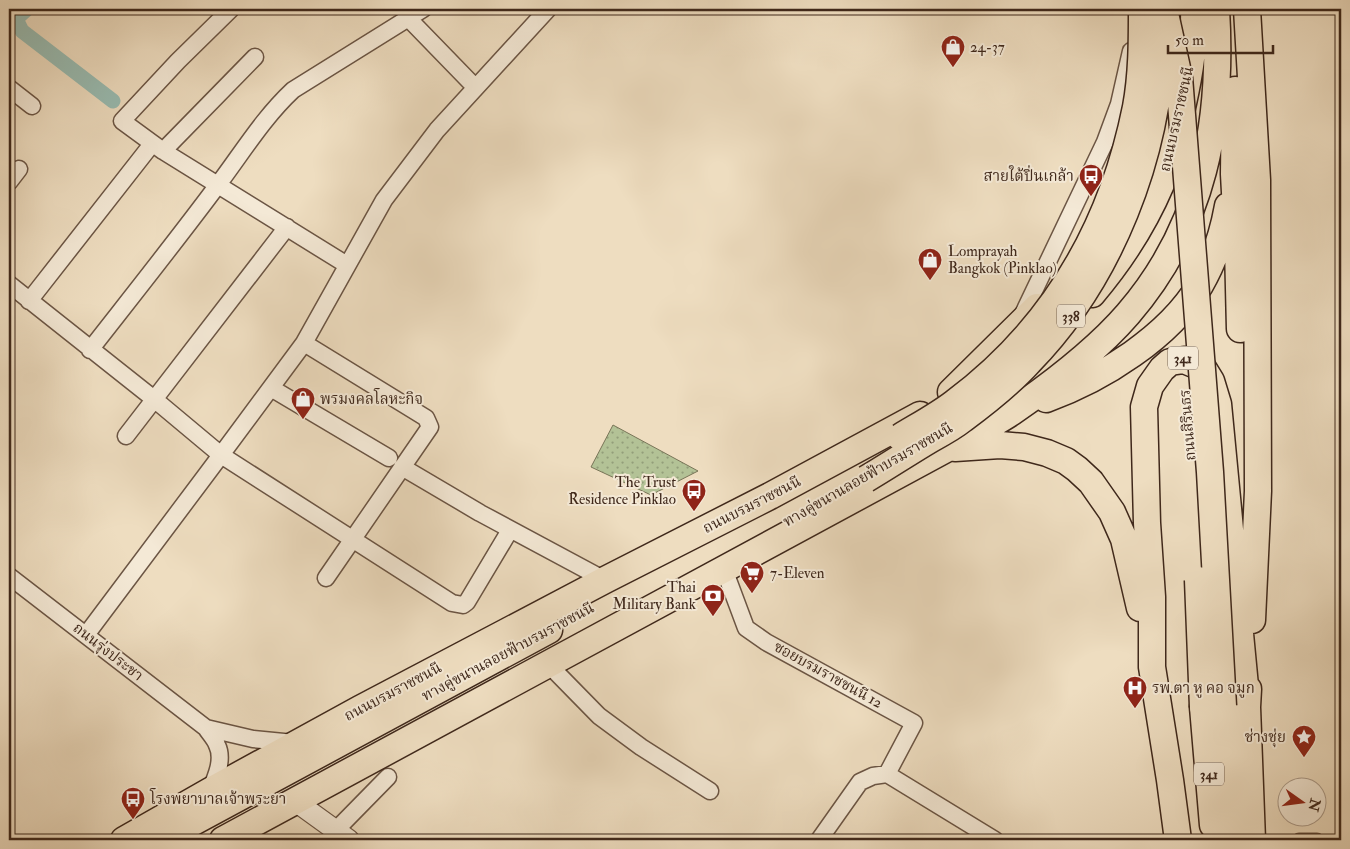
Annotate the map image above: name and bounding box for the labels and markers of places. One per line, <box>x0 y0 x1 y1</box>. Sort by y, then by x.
shop icon: 24-37 <box>940 34 966 68</box>
place label: 24-37 <box>970 38 1005 57</box>
bus stop icon: สายใต้ปิ่นเกล้า <box>1078 163 1104 197</box>
place label: สายใต้ปิ่นเกล้า <box>983 165 1074 186</box>
place label: Lomprayah Bangkok (Pinklao) <box>948 242 1057 278</box>
shop icon: Lomprayah Bangkok (Pinklao) <box>917 247 943 281</box>
shop icon: พรมงคลโลหะกิจ <box>290 386 316 420</box>
place label: พรมงคลโลหะกิจ <box>320 388 423 409</box>
place label: The Trust Residence Pinklao <box>568 473 676 509</box>
bus stop icon: The Trust Residence Pinklao <box>681 478 707 512</box>
supermarket icon: 7-Eleven <box>739 560 765 594</box>
place label: 7-Eleven <box>770 564 825 583</box>
place label: Thai Military Bank <box>612 578 696 614</box>
bank icon: Thai Military Bank <box>700 583 726 617</box>
hospital icon: รพ.ตา หู คอ จมูก <box>1122 675 1148 709</box>
place label: รพ.ตา หู คอ จมูก <box>1152 679 1255 698</box>
place icon: ช่างชุ่ย <box>1291 724 1317 758</box>
place label: ช่างชุ่ย <box>1245 728 1286 748</box>
bus stop icon: โรงพยาบาลเจ้าพระยา <box>120 786 146 820</box>
place label: โรงพยาบาลเจ้าพระยา <box>149 788 286 809</box>

